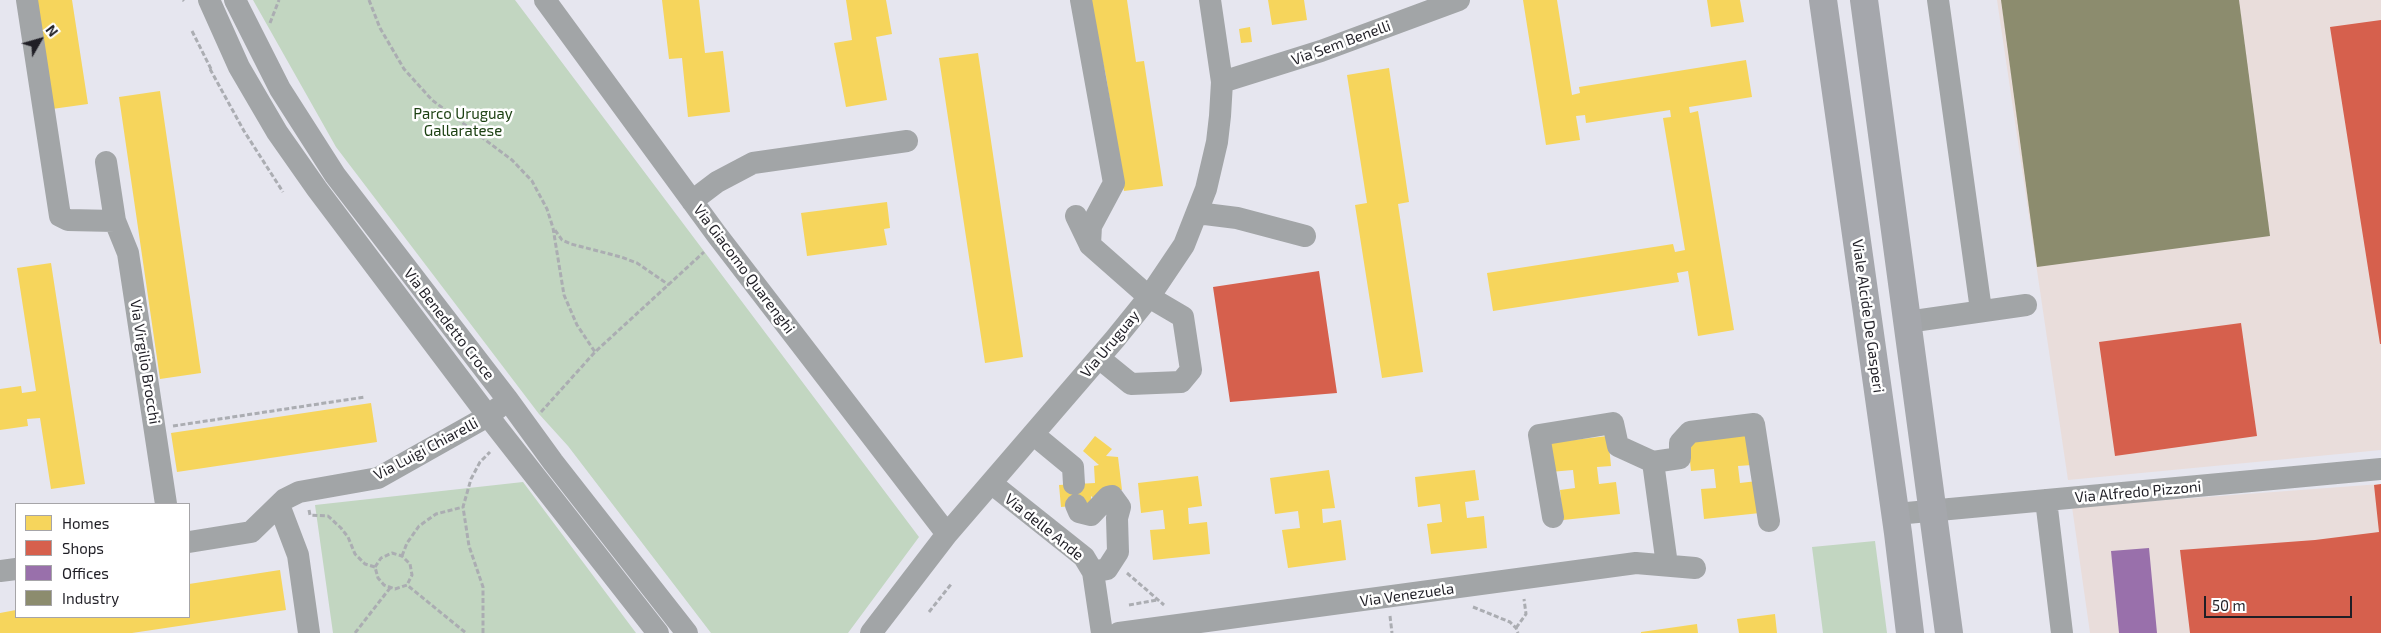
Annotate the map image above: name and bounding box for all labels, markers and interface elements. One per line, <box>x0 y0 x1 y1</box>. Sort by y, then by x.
north arrow <box>15 15 65 65</box>
street label: Via Sem Benelli <box>1289 17 1393 69</box>
text: N <box>42 21 62 40</box>
park label: Parco Uruguay Gallaratese <box>413 105 513 140</box>
street label: Via Giacomo Quarenghi <box>690 201 798 337</box>
street label: Viale Alcide De Gasperi <box>1848 238 1888 394</box>
street label: Via Benedetto Croce <box>400 265 498 383</box>
street label: Via Virgilio Brocchi <box>126 298 164 426</box>
street label: Via Uruguay <box>1077 307 1143 381</box>
street label: Via Luigi Chiarelli <box>371 414 481 484</box>
street label: Via Alfredo Pizzoni <box>2074 477 2202 507</box>
street label: Via delle Ande <box>1001 490 1087 564</box>
legend <box>15 503 190 618</box>
text: Homes <box>62 514 109 532</box>
text: Shops <box>62 539 104 557</box>
text: Offices <box>62 564 109 582</box>
street label: Via Venezuela <box>1359 579 1455 611</box>
scale bar <box>2206 586 2354 618</box>
text: Industry <box>62 589 119 607</box>
text: 50 m <box>2212 596 2246 614</box>

